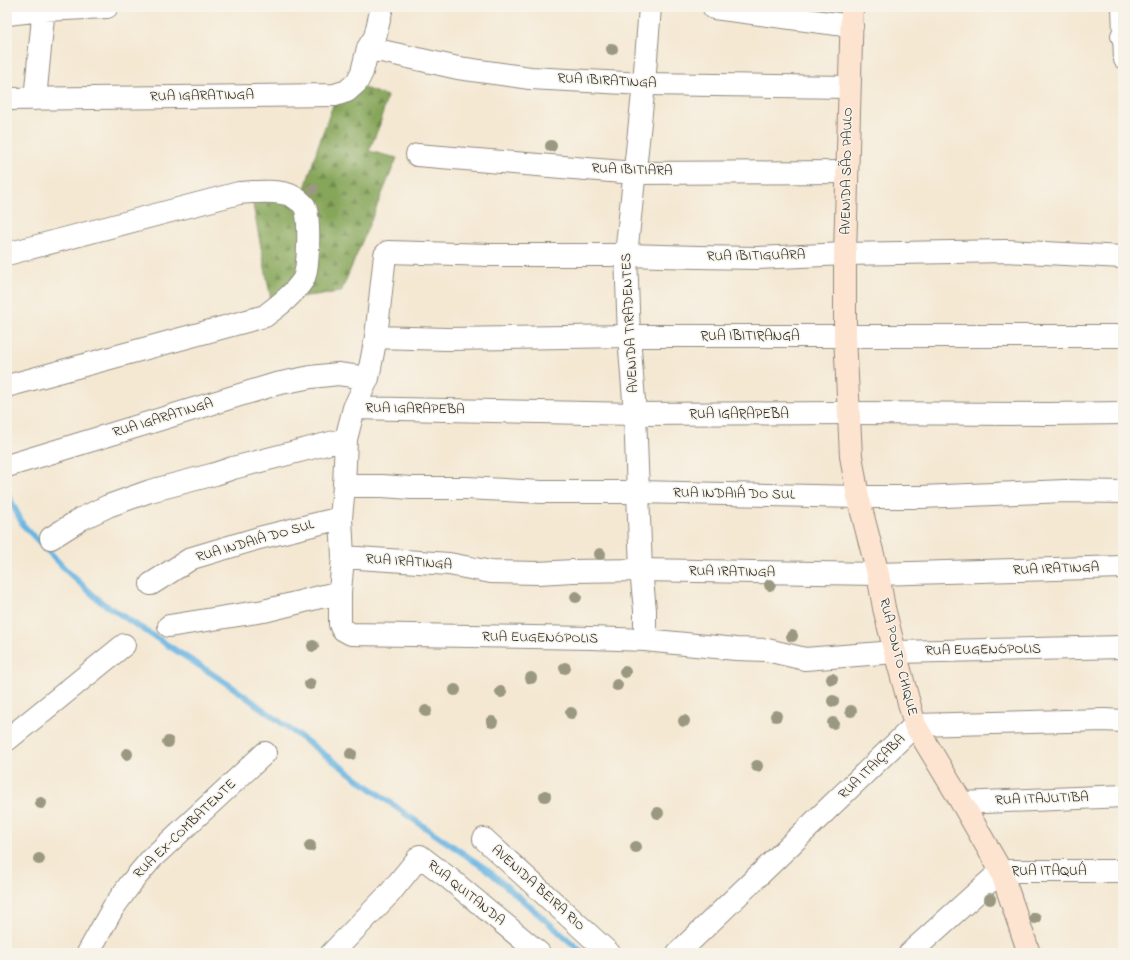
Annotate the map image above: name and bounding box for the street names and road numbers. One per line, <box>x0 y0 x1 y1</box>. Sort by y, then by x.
street label: RUA IBIRATINGA <box>557 68 657 94</box>
street label: RUA IGARATINGA <box>150 85 254 107</box>
street label: AVENIDA SÃO PAULO <box>835 107 859 235</box>
street label: RUA IBITIARA <box>591 158 673 182</box>
street label: RUA IBITIGUARA <box>706 245 806 267</box>
street label: AVENIDA TIRADENTES <box>616 252 644 394</box>
street label: RUA IBITIRANGA <box>700 326 800 347</box>
street label: RUA IGARATINGA <box>110 393 216 443</box>
street label: RUA IGARAPEBA <box>365 398 465 420</box>
street label: RUA IGARAPEBA <box>689 404 789 425</box>
street label: RUA INDAIÁ DO SUL <box>673 481 796 506</box>
street label: RUA INDAIÁ DO SUL <box>193 513 317 568</box>
street label: RUA IRATINGA <box>365 549 453 575</box>
street label: RUA IRATINGA <box>1012 557 1100 581</box>
street label: RUA IRATINGA <box>689 561 775 583</box>
street label: RUA PONTO CHIQUE <box>873 596 923 718</box>
street label: RUA EUGENÓPOLIS <box>482 626 598 650</box>
street label: RUA EUGENÓPOLIS <box>925 638 1041 662</box>
street label: RUA ITAIÇABA <box>834 729 910 805</box>
street label: RUA EX-COMBATENTE <box>129 774 241 884</box>
street label: RUA ITAJUTIBA <box>995 787 1089 811</box>
street label: AVENIDA BEIRA RIO <box>486 840 590 936</box>
street label: RUA QUITANDA <box>423 855 509 931</box>
street label: RUA ITAQUÁ <box>1011 860 1087 882</box>

